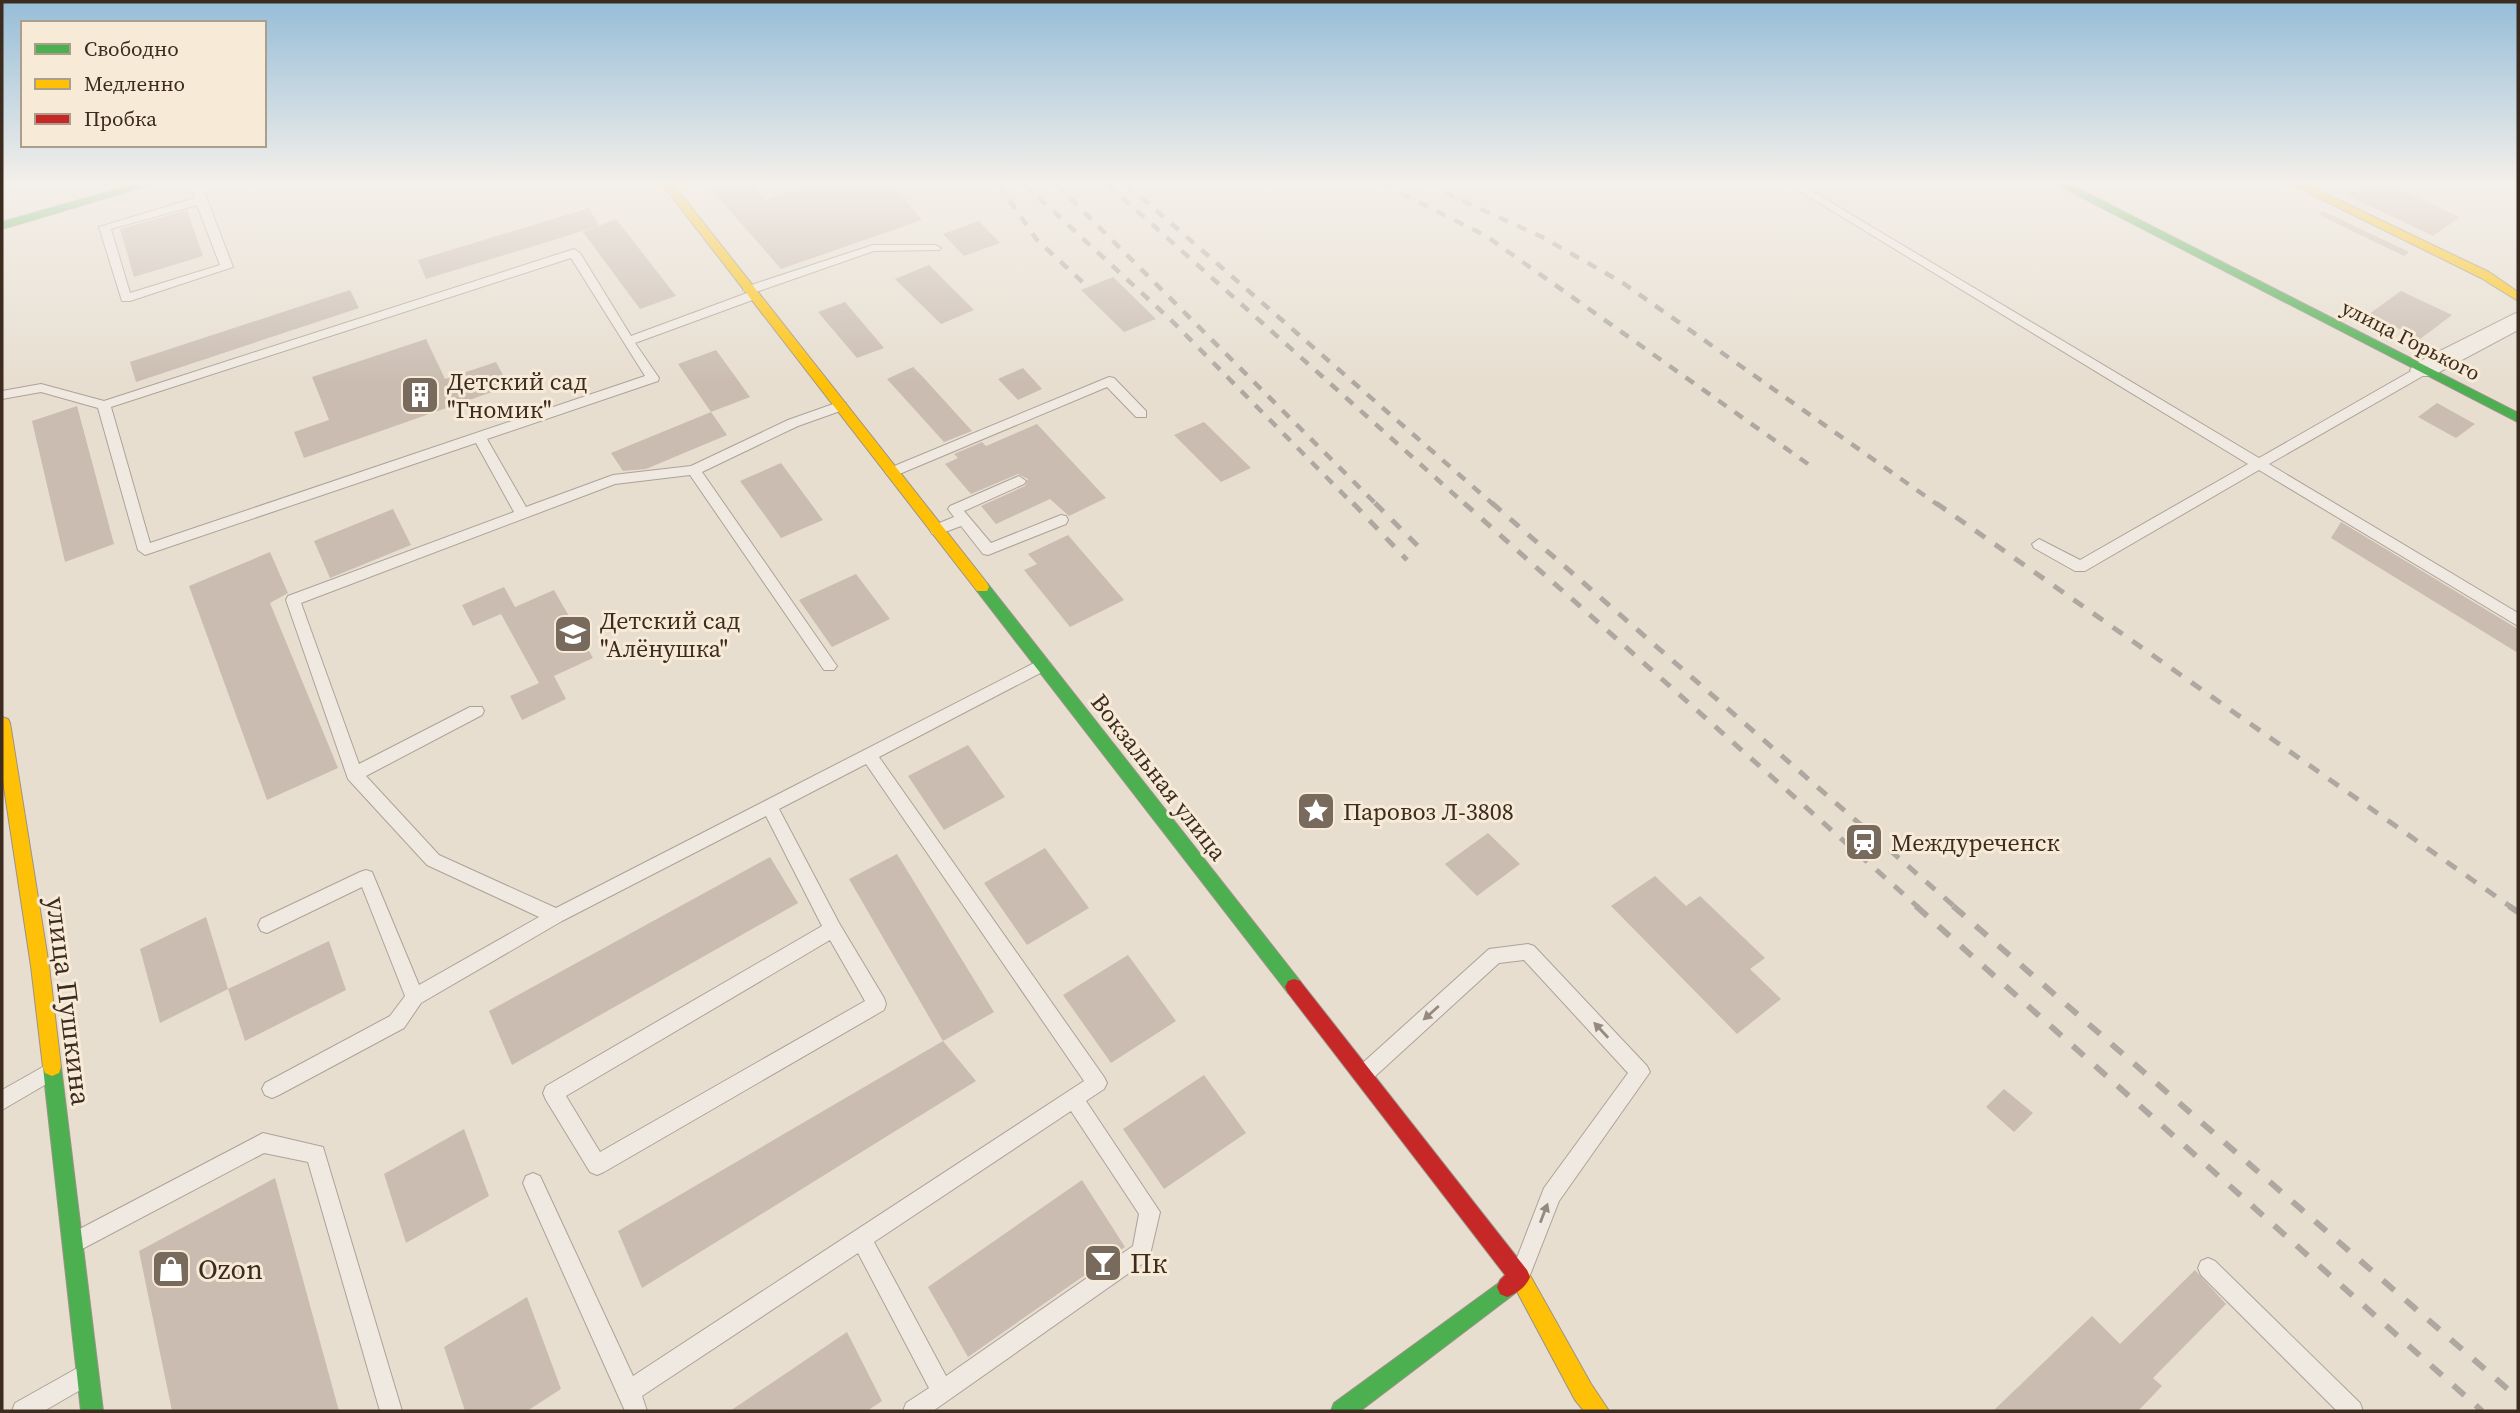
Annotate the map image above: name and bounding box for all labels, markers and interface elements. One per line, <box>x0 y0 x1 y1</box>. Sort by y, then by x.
legend <box>21 21 266 147</box>
text: Свободно <box>84 34 179 63</box>
text: Медленно <box>84 69 185 98</box>
text: Пробка <box>84 104 157 133</box>
street label: улица Горького <box>2337 293 2485 387</box>
place label: Детский сад "Гномик" <box>447 365 587 426</box>
building icon: Детский сад "Гномик" <box>399 374 441 416</box>
place label: Детский сад "Алёнушка" <box>600 604 740 665</box>
school or university icon: Детский сад "Алёнушка" <box>552 613 594 655</box>
street label: Вокзальная улица <box>1083 687 1235 868</box>
place icon: Паровоз Л-3808 <box>1295 790 1337 832</box>
place label: Паровоз Л-3808 <box>1343 795 1514 828</box>
station icon: Междуреченск <box>1843 821 1885 863</box>
place label: Междуреченск <box>1891 826 2060 859</box>
street label: улица Пушкина <box>37 894 101 1108</box>
one-way arrow <box>1422 1005 1439 1020</box>
one-way arrow <box>1593 1022 1609 1039</box>
one-way arrow <box>1539 1202 1550 1223</box>
bar icon: Пк <box>1082 1242 1124 1284</box>
place label: Пк <box>1130 1244 1168 1282</box>
shop icon: Ozon <box>150 1248 192 1290</box>
place label: Ozon <box>198 1250 263 1288</box>

